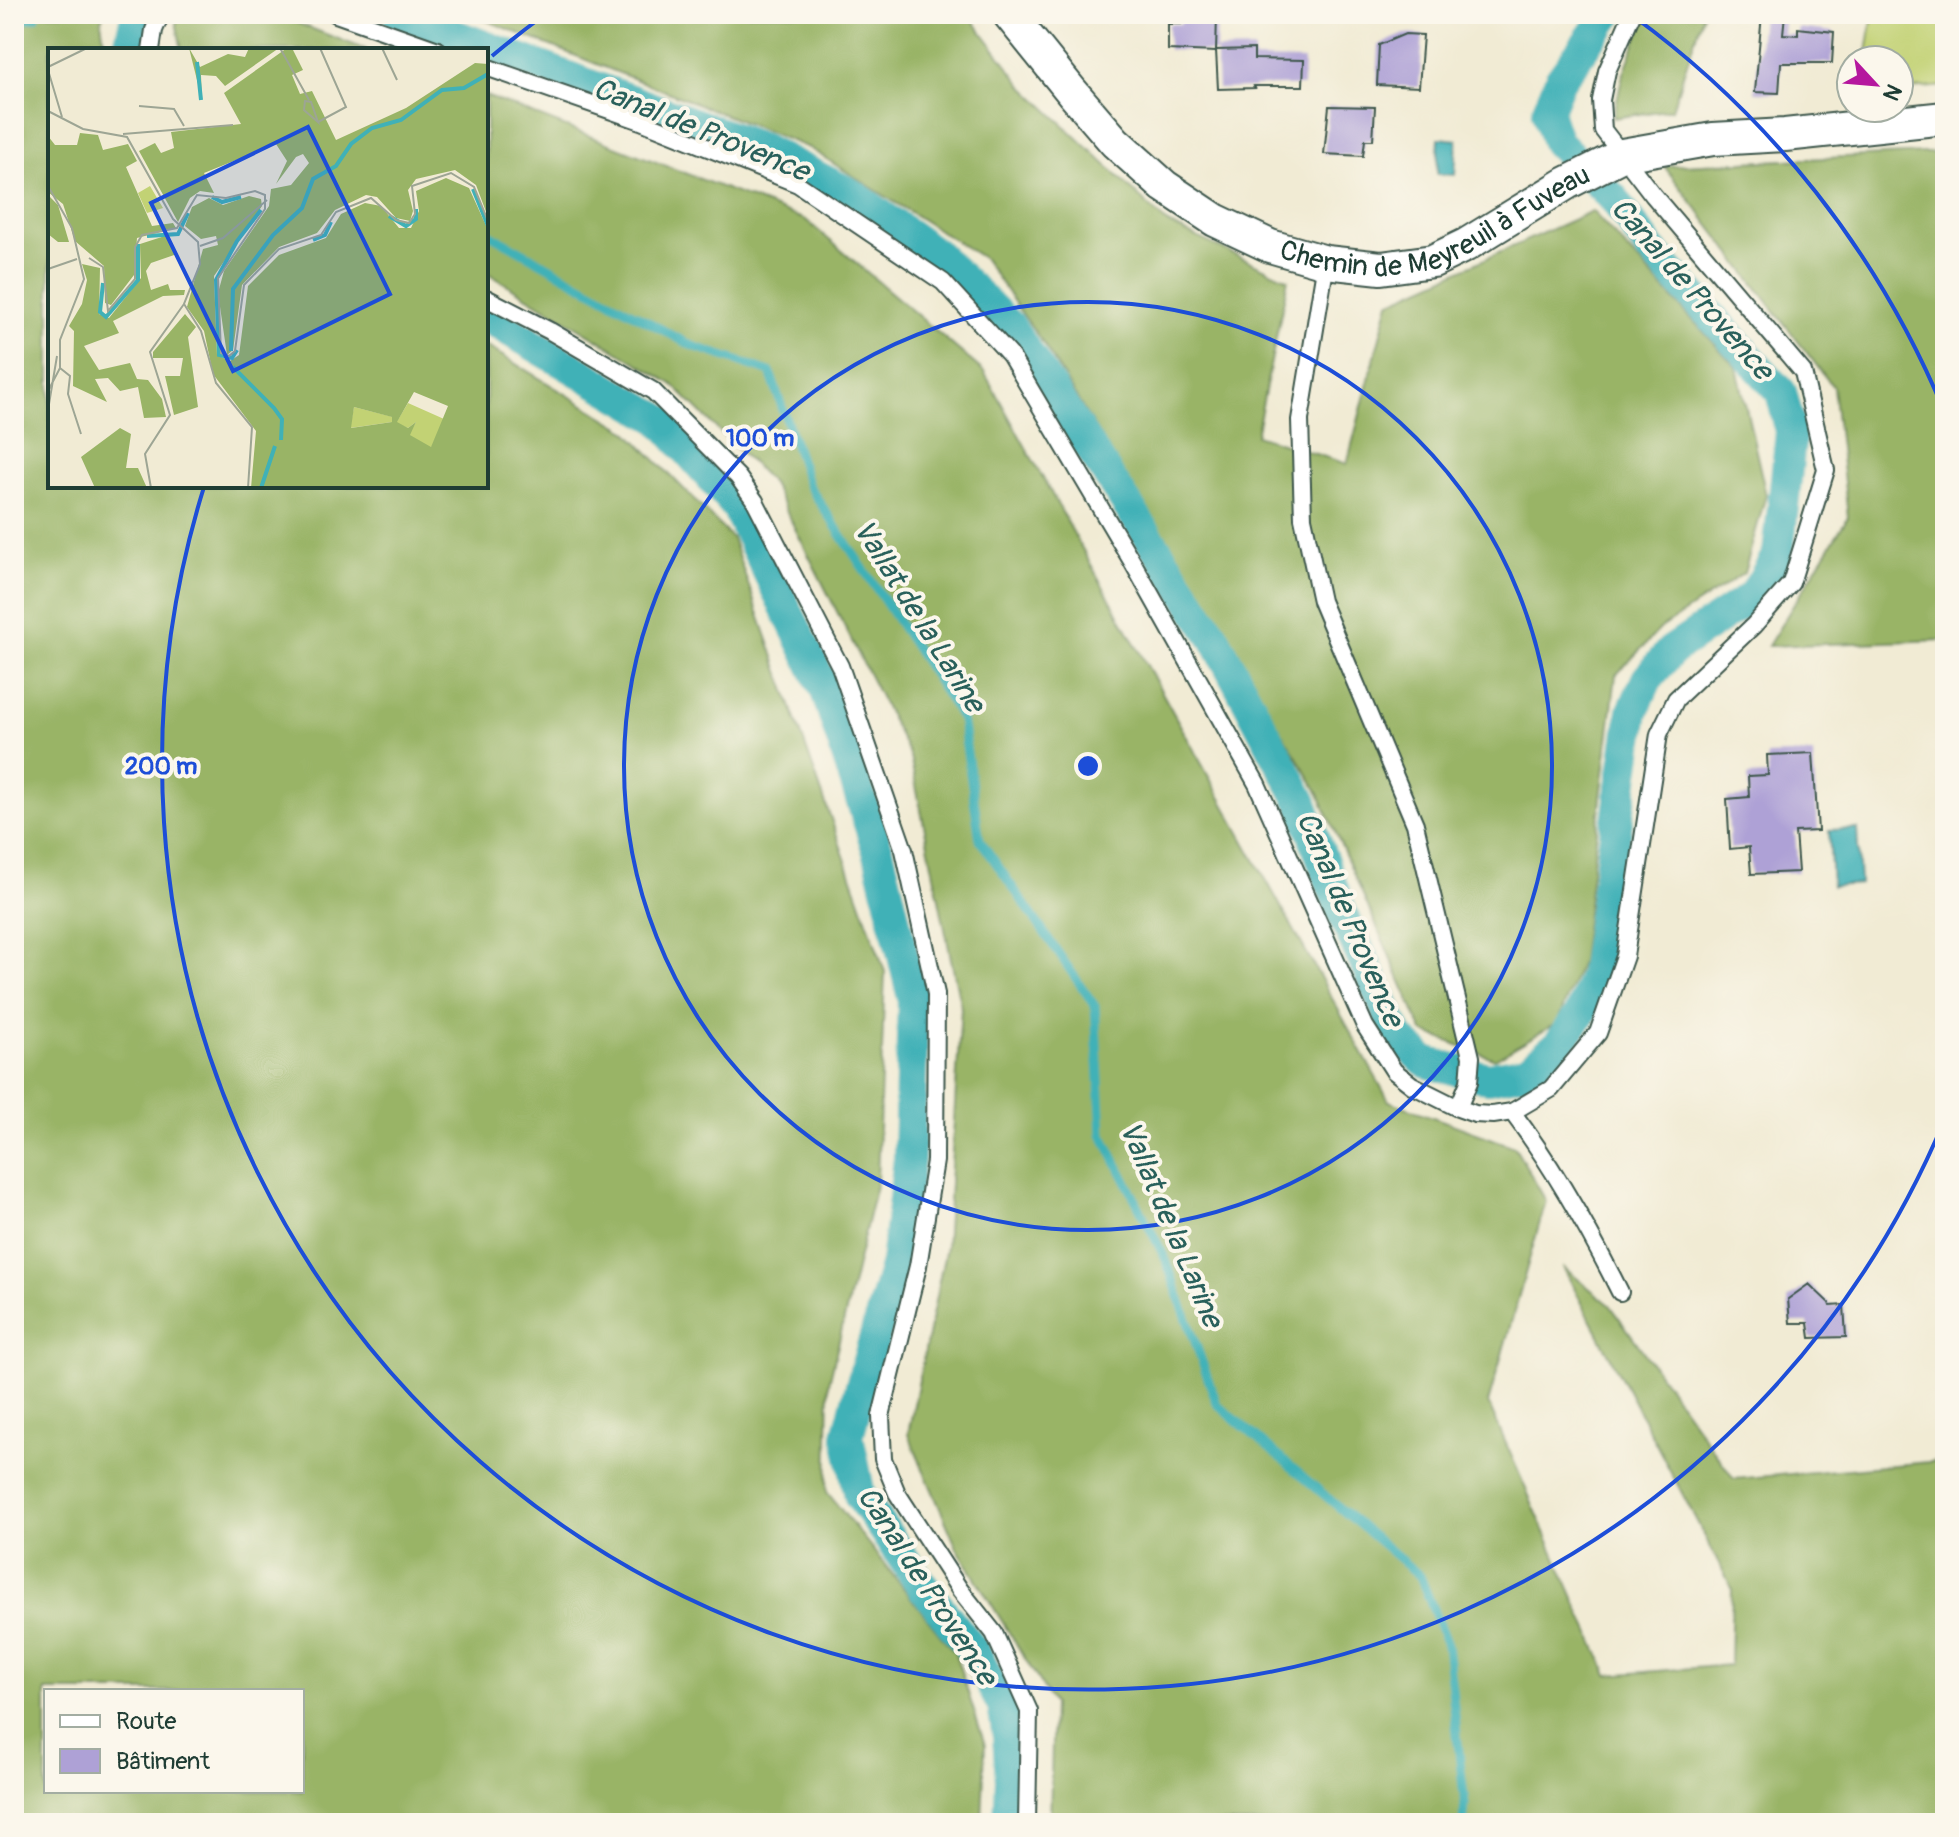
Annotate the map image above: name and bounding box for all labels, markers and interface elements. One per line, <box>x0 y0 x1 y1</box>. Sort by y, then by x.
north arrow <box>1835 44 1915 124</box>
inset map <box>48 48 488 488</box>
water label: Canal de Provence <box>588 70 817 191</box>
text: N <box>1876 80 1908 105</box>
street label: Chemin de Meyreuil à Fuveau <box>1276 157 1596 286</box>
water label: Canal de Provence <box>1603 190 1783 390</box>
text: 100 m <box>726 424 794 453</box>
water label: Vallat de la Larine <box>845 513 995 722</box>
text: 200 m <box>125 752 197 781</box>
centre of rings <box>1074 752 1102 780</box>
water label: Canal de Provence <box>1288 806 1413 1035</box>
water label: Vallat de la Larine <box>1111 1115 1232 1336</box>
water label: Canal de Provence <box>849 1480 1007 1695</box>
legend <box>44 1689 304 1793</box>
text: Route <box>116 1707 177 1736</box>
text: Bâtiment <box>116 1747 210 1776</box>

